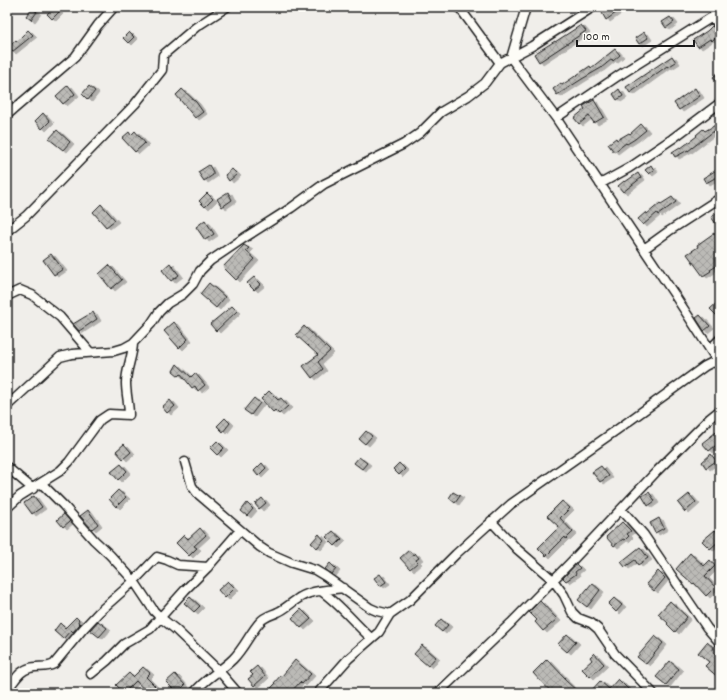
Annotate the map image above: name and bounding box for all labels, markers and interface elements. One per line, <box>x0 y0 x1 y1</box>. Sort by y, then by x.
scale bar <box>577 22 694 48</box>
text: 100 m <box>583 29 610 46</box>

